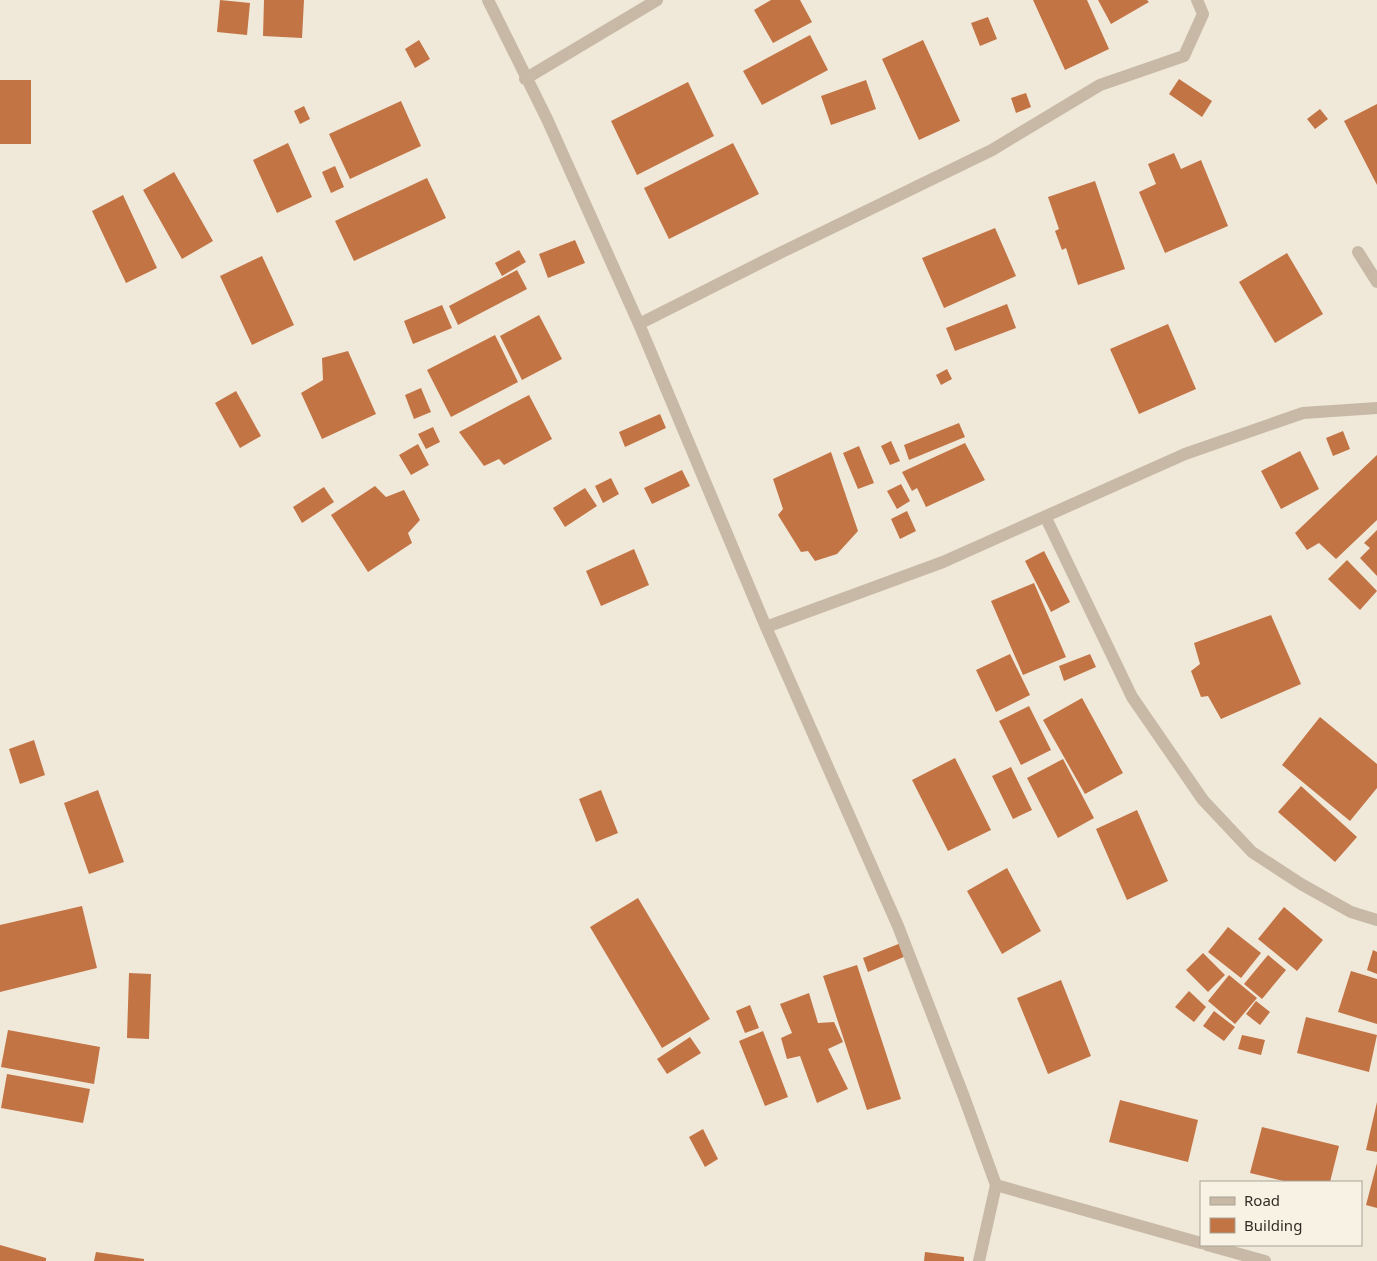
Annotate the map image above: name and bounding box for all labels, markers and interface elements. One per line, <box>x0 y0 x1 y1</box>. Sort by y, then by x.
legend <box>1200 1181 1362 1246</box>
text: Road <box>1244 1190 1280 1210</box>
text: Building <box>1244 1215 1302 1235</box>

